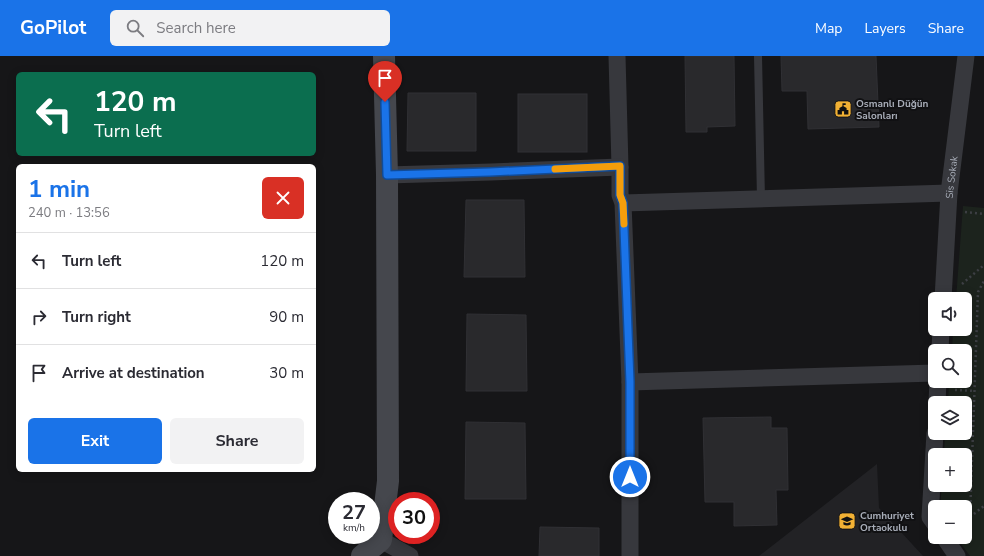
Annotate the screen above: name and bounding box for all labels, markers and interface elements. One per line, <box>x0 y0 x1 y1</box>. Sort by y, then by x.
search box <box>110 10 390 46</box>
text: GoPilot <box>20 15 86 41</box>
icon: search <box>124 17 146 39</box>
text: Search here <box>156 18 236 38</box>
text: Map <box>815 19 842 38</box>
text: Layers <box>864 19 906 38</box>
text: Share <box>928 19 964 38</box>
pin <box>368 61 402 102</box>
icon: arrive <box>374 67 396 89</box>
text: 120 m <box>94 83 177 121</box>
icon: left <box>28 88 80 140</box>
place label: Osmanlı Düğün Salonları <box>856 97 928 123</box>
public building icon: Osmanlı Düğün Salonları <box>833 99 853 119</box>
text: Turn left <box>94 119 162 143</box>
street label: Sis Sokak <box>943 154 962 199</box>
text: 1 min <box>28 173 90 205</box>
button: close <box>262 177 304 219</box>
text: 240 m · 13:56 <box>28 204 110 222</box>
icon: left <box>28 250 50 272</box>
text: Turn left <box>62 251 121 271</box>
text: 120 m <box>260 251 304 271</box>
map controls <box>928 292 972 544</box>
button: sound <box>928 292 972 336</box>
icon: right <box>28 306 50 328</box>
text: Turn right <box>62 307 131 327</box>
text: 90 m <box>269 307 304 327</box>
button: search <box>928 344 972 388</box>
icon: arrive <box>28 362 50 384</box>
text: Arrive at destination <box>62 363 205 383</box>
text: 30 m <box>269 363 304 383</box>
button: layers <box>928 396 972 440</box>
button: Exit <box>28 418 162 464</box>
button: Share <box>170 418 304 464</box>
button: + <box>928 448 972 492</box>
position arrow <box>609 456 651 498</box>
speed limit sign: 30 <box>388 492 440 544</box>
text: 27 <box>342 499 366 526</box>
button: − <box>928 500 972 544</box>
place label: Cumhuriyet Ortaokulu <box>860 509 914 535</box>
school or university icon: Cumhuriyet Ortaokulu <box>837 511 857 531</box>
text: km/h <box>343 521 365 535</box>

